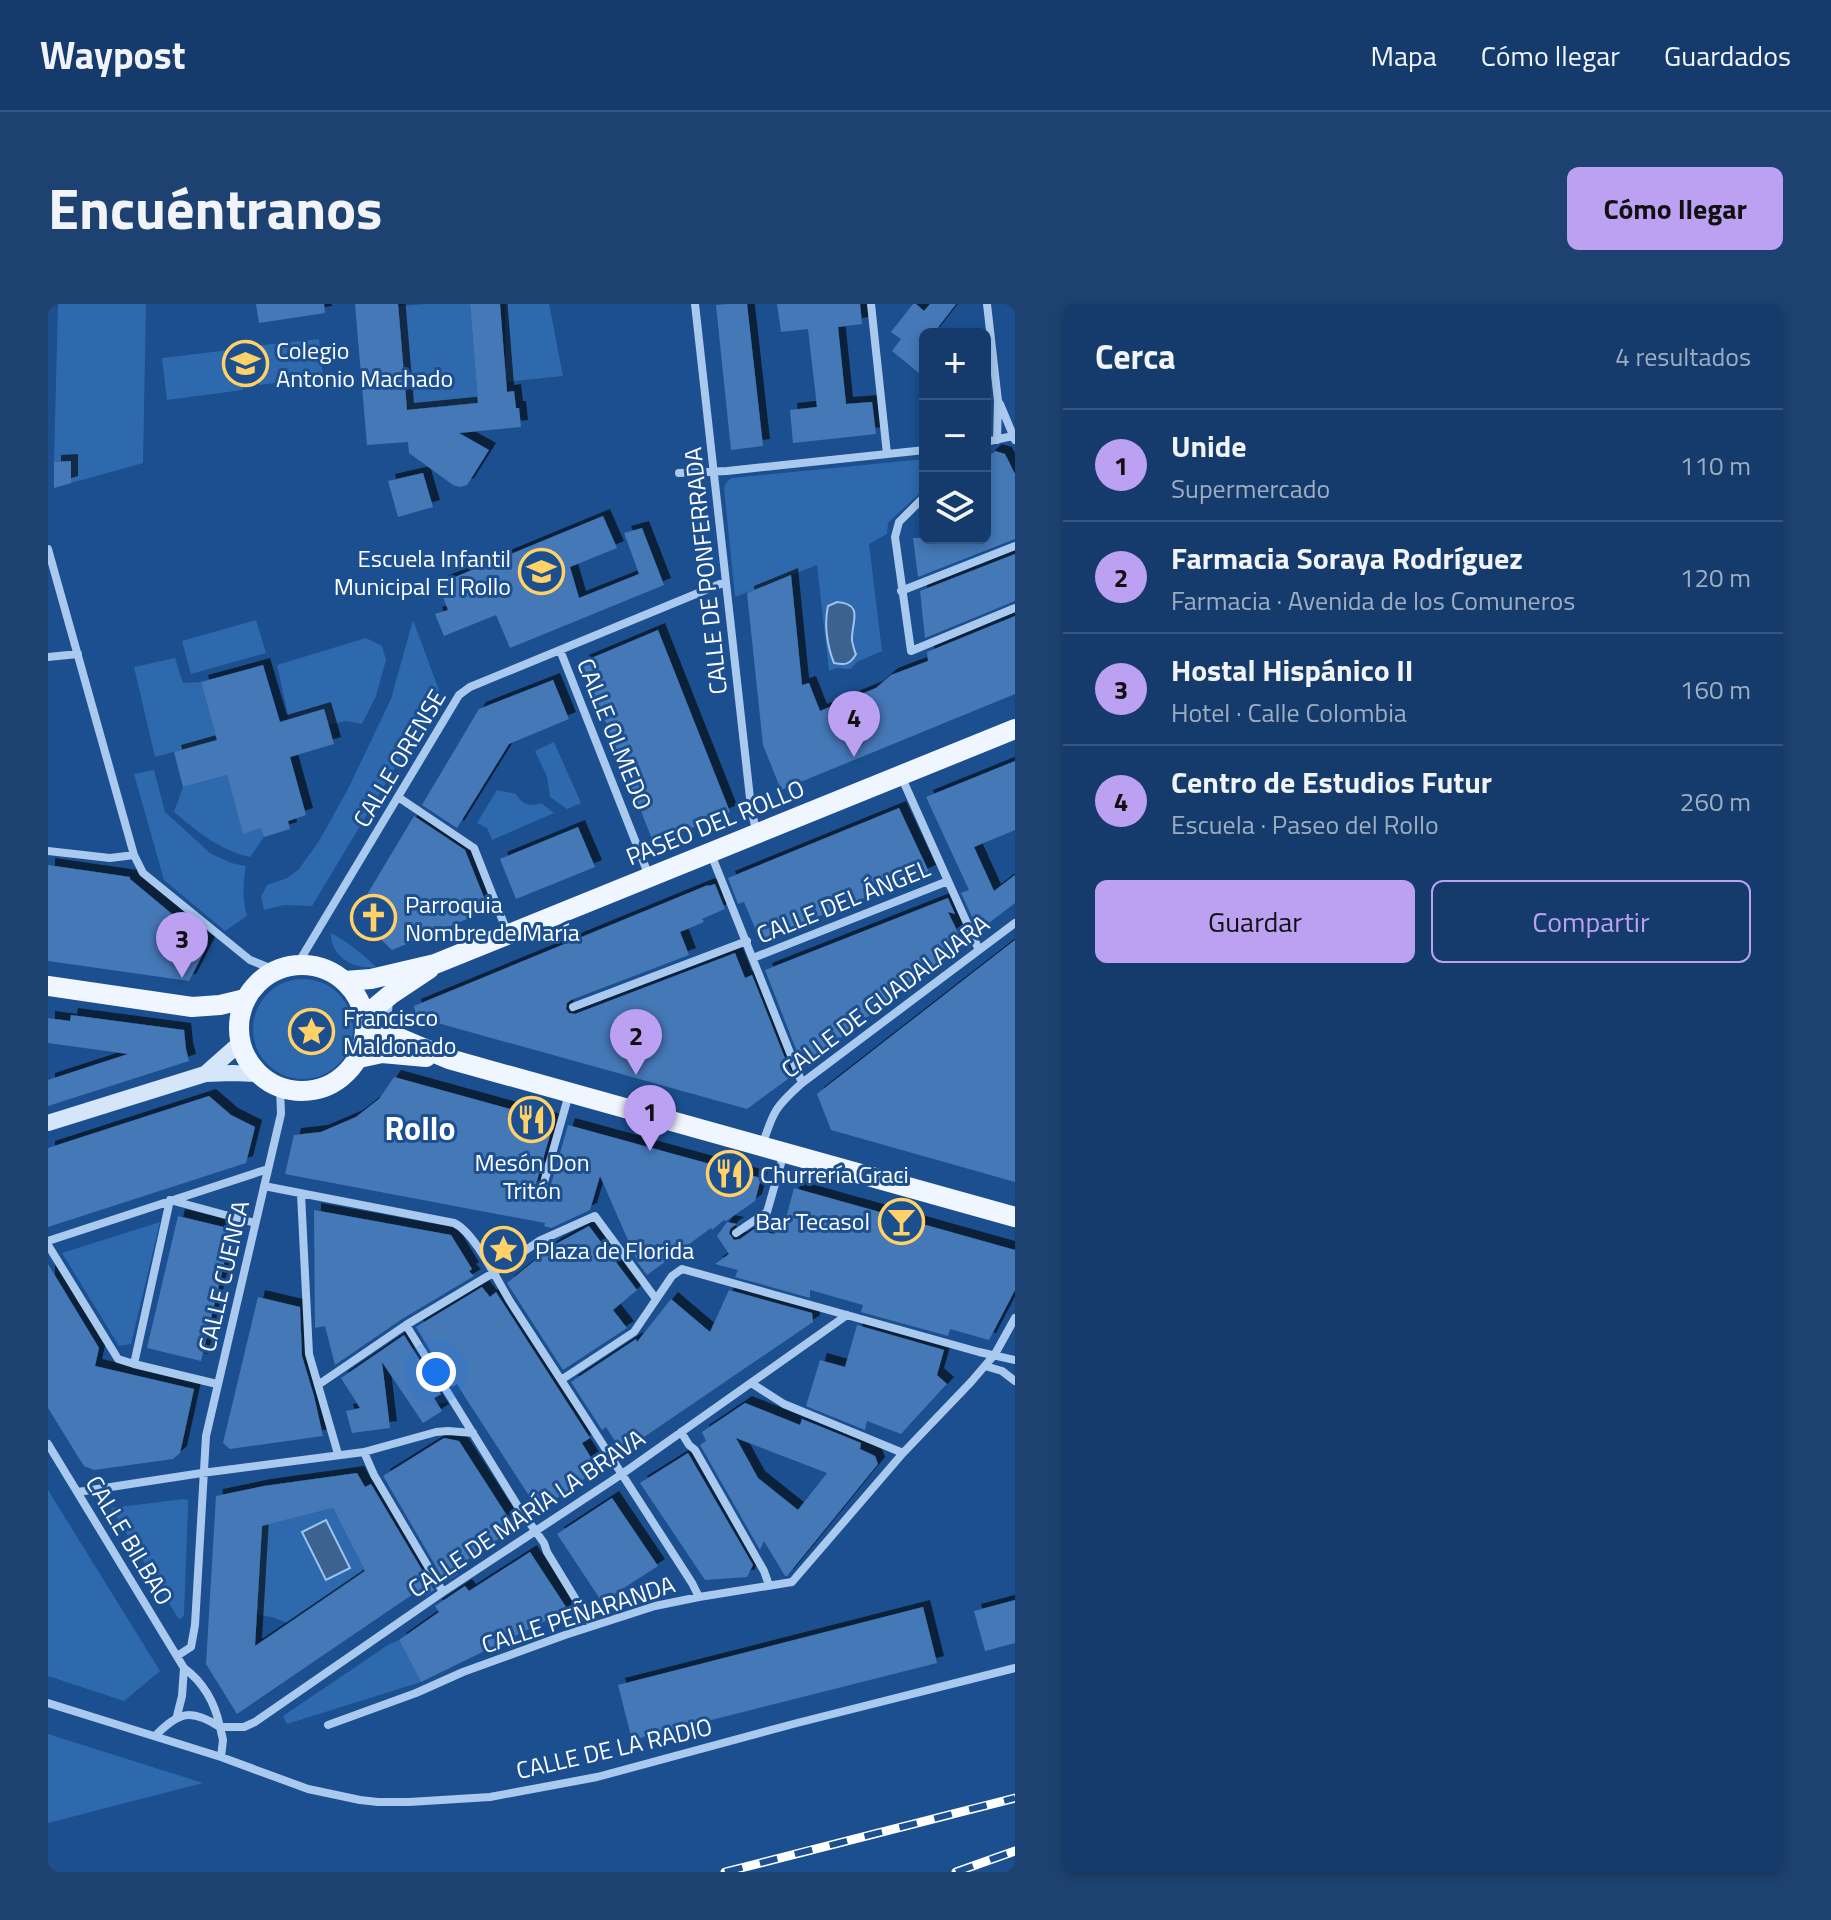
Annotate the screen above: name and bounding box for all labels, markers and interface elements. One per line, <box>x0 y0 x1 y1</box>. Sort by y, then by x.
text: Waypost <box>40 26 186 84</box>
text: Mapa <box>1370 34 1437 77</box>
text: Cómo llegar <box>1481 34 1620 77</box>
text: Guardados <box>1664 34 1791 77</box>
text: Encuéntranos <box>48 166 383 251</box>
button: Cómo llegar <box>1567 167 1783 250</box>
map controls <box>919 328 991 544</box>
button: + <box>919 328 991 400</box>
text: Cerca <box>1095 330 1176 382</box>
place label: Colegio Antonio Machado <box>276 332 453 396</box>
text: 4 resultados <box>1615 337 1751 376</box>
school or university icon: Colegio Antonio Machado <box>221 340 269 388</box>
button: − <box>919 400 991 472</box>
text: Unide <box>1171 423 1247 469</box>
street label: CALLE DE PONFERRADA <box>674 446 736 696</box>
text: 1 <box>1114 446 1128 485</box>
text: 110 m <box>1680 446 1751 485</box>
text: Supermercado <box>1171 469 1330 508</box>
button: layers <box>919 472 991 544</box>
text: Farmacia Soraya Rodríguez <box>1171 535 1523 581</box>
place label: Escuela Infantil Municipal El Rollo <box>334 540 511 604</box>
school or university icon: Escuela Infantil Municipal El Rollo <box>518 548 566 596</box>
text: 2 <box>1114 558 1128 597</box>
text: 120 m <box>1680 558 1751 597</box>
text: Farmacia · Avenida de los Comuneros <box>1171 581 1575 620</box>
text: Hostal Hispánico II <box>1171 647 1413 693</box>
street label: CALLE OLMEDO <box>568 653 662 815</box>
text: 3 <box>1114 670 1128 709</box>
text: 160 m <box>1680 670 1751 709</box>
street label: CALLE ORENSE <box>344 682 454 834</box>
pin: 4 <box>828 691 880 757</box>
text: Hotel · Calle Colombia <box>1171 693 1407 732</box>
text: Centro de Estudios Futur <box>1171 759 1492 805</box>
street label: PASEO DEL ROLLO <box>620 770 810 874</box>
text: 4 <box>1114 782 1128 821</box>
text: 260 m <box>1680 782 1751 821</box>
text: Escuela · Paseo del Rollo <box>1171 805 1439 844</box>
street label: CALLE DEL ÁNGEL <box>751 850 936 952</box>
button: Guardar <box>1095 880 1415 963</box>
button: Compartir <box>1431 880 1751 963</box>
place label: Parroquia Nombre de María <box>405 886 580 950</box>
church icon: Parroquia Nombre de María <box>350 894 398 942</box>
street label: CALLE DE GUADALAJARA <box>773 906 997 1086</box>
pin: 3 <box>156 912 208 978</box>
place label: Francisco Maldonado <box>343 999 456 1063</box>
place icon: Francisco Maldonado <box>288 1007 336 1055</box>
pin: 2 <box>610 1009 662 1075</box>
pin: 1 <box>624 1085 676 1151</box>
restaurant icon: Mesón Don Tritón <box>508 1096 556 1144</box>
district label: Rollo <box>385 1104 455 1152</box>
place label: Mesón Don Tritón <box>474 1144 590 1208</box>
restaurant icon: Churrería Graci <box>705 1150 753 1198</box>
place label: Churrería Graci <box>760 1156 909 1192</box>
street label: CALLE CUENCA <box>188 1197 258 1355</box>
bar icon: Bar Tecasol <box>877 1197 925 1245</box>
place label: Bar Tecasol <box>755 1203 870 1239</box>
place icon: Plaza de Florida <box>480 1226 528 1274</box>
place label: Plaza de Florida <box>535 1232 694 1268</box>
your location <box>416 1352 456 1392</box>
street label: CALLE DE MARÍA LA BRAVA <box>400 1420 652 1606</box>
street label: CALLE BILBAO <box>77 1468 183 1612</box>
street label: CALLE PEÑARANDA <box>477 1566 679 1662</box>
street label: CALLE DE LA RADIO <box>512 1708 716 1788</box>

